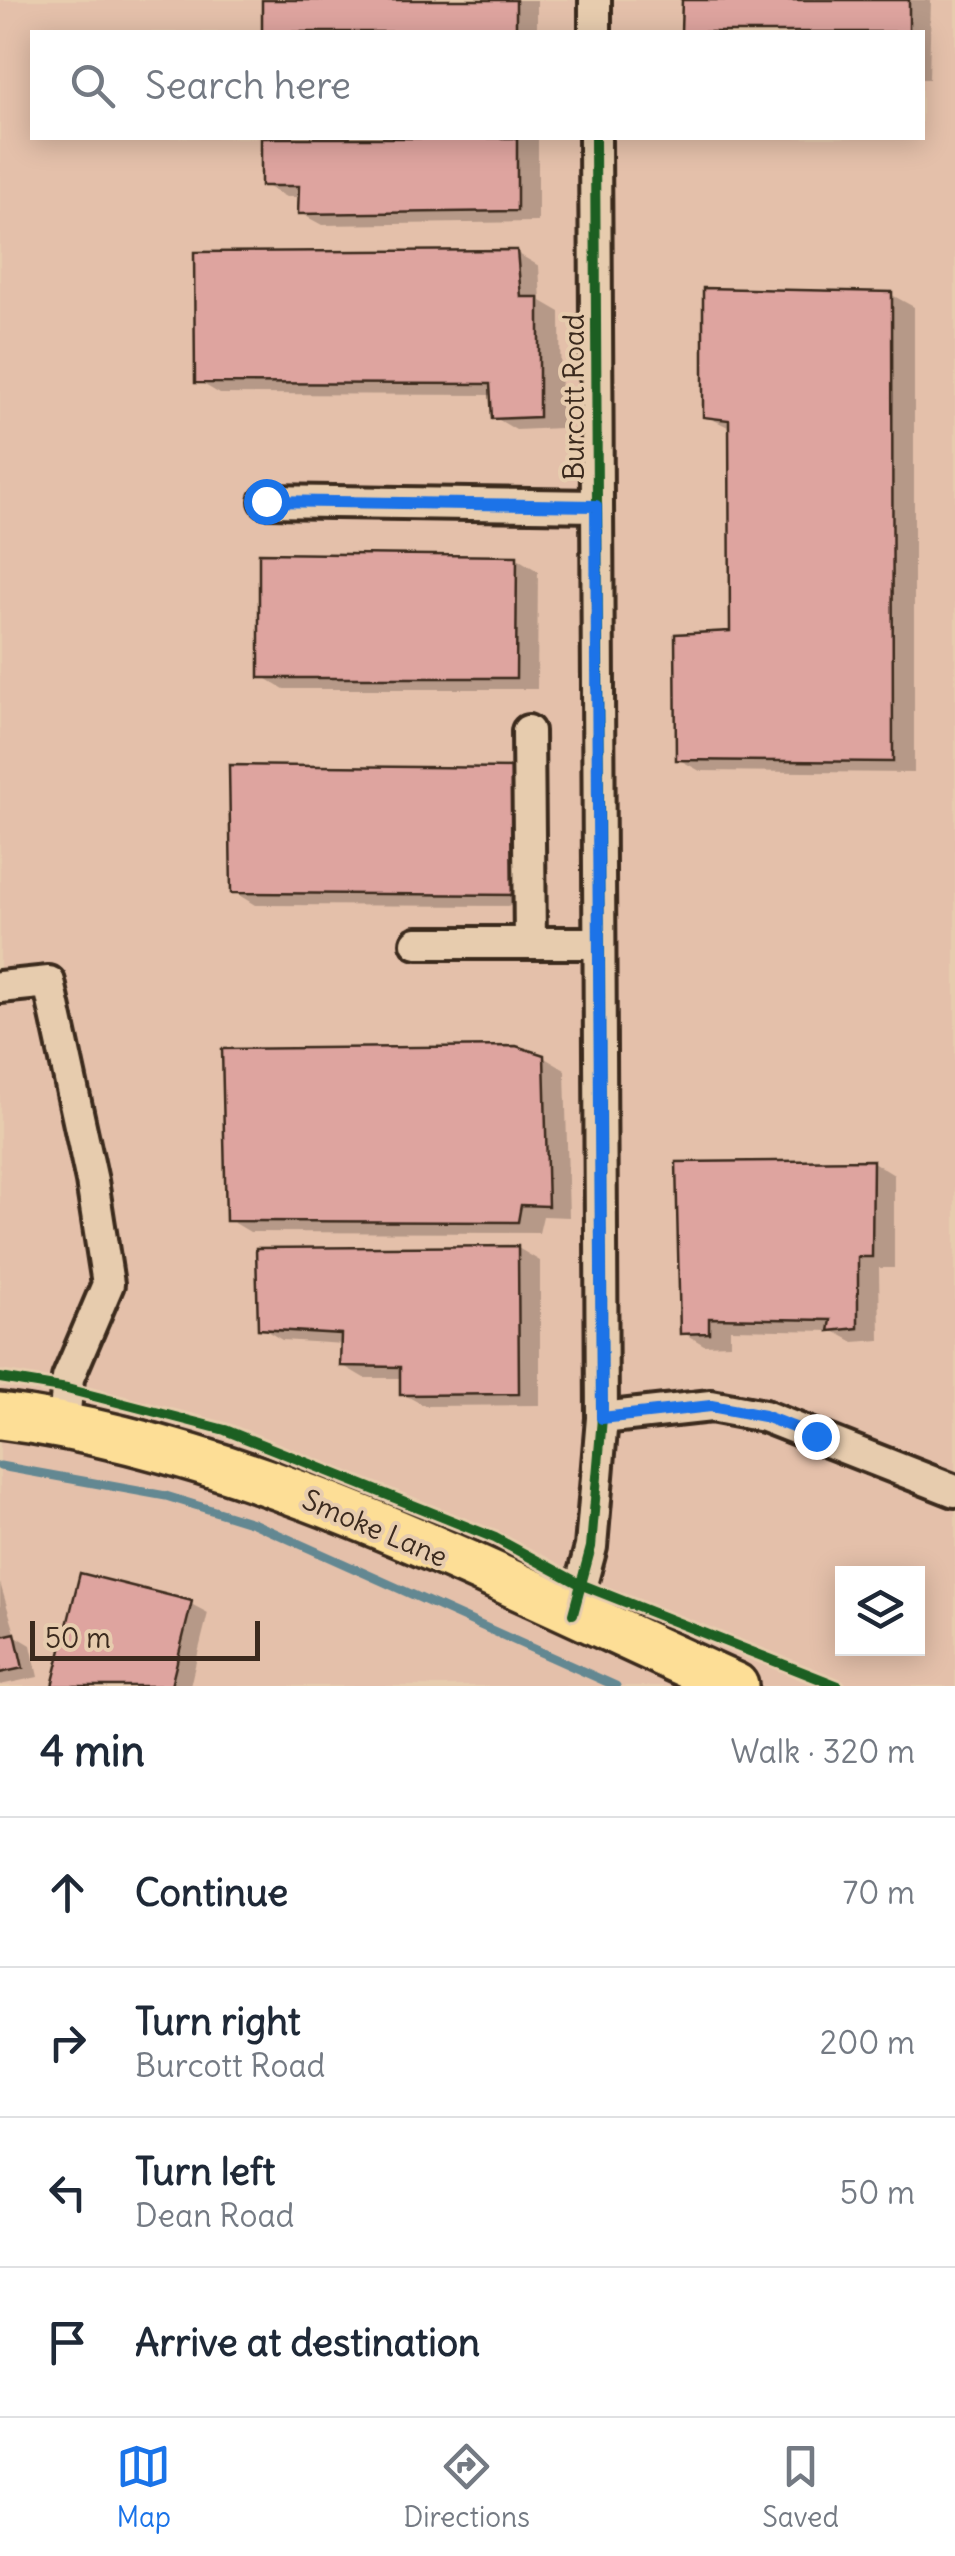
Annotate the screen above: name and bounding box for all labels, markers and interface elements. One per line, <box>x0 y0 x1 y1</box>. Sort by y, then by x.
search box <box>30 30 925 140</box>
icon: search <box>65 58 120 113</box>
text: Search here <box>145 62 351 109</box>
street label: Burcott Road <box>556 314 592 480</box>
route start <box>244 479 290 525</box>
route end <box>794 1414 840 1460</box>
street label: Smoke Lane <box>297 1481 453 1575</box>
map controls <box>835 1566 925 1656</box>
button: layers <box>835 1566 925 1656</box>
scale bar <box>30 1616 260 1660</box>
text: 50 m <box>45 1620 111 1656</box>
text: 4 min <box>40 1725 145 1777</box>
text: Walk · 320 m <box>730 1731 915 1772</box>
icon: ahead <box>40 1865 95 1920</box>
text: Continue <box>135 1869 288 1916</box>
text: 70 m <box>843 1872 915 1913</box>
text: Turn right <box>135 1998 301 2045</box>
icon: right <box>40 2015 95 2070</box>
text: 200 m <box>820 2022 915 2063</box>
text: Burcott Road <box>135 2045 325 2086</box>
text: Turn left <box>135 2148 275 2195</box>
icon: left <box>40 2165 95 2220</box>
text: 50 m <box>840 2172 915 2213</box>
text: Dean Road <box>135 2195 294 2236</box>
icon: arrive <box>40 2315 95 2370</box>
text: Arrive at destination <box>135 2319 480 2366</box>
tab: Map <box>116 2439 171 2535</box>
tab: Directions <box>403 2439 530 2535</box>
tab: Saved <box>762 2439 839 2535</box>

